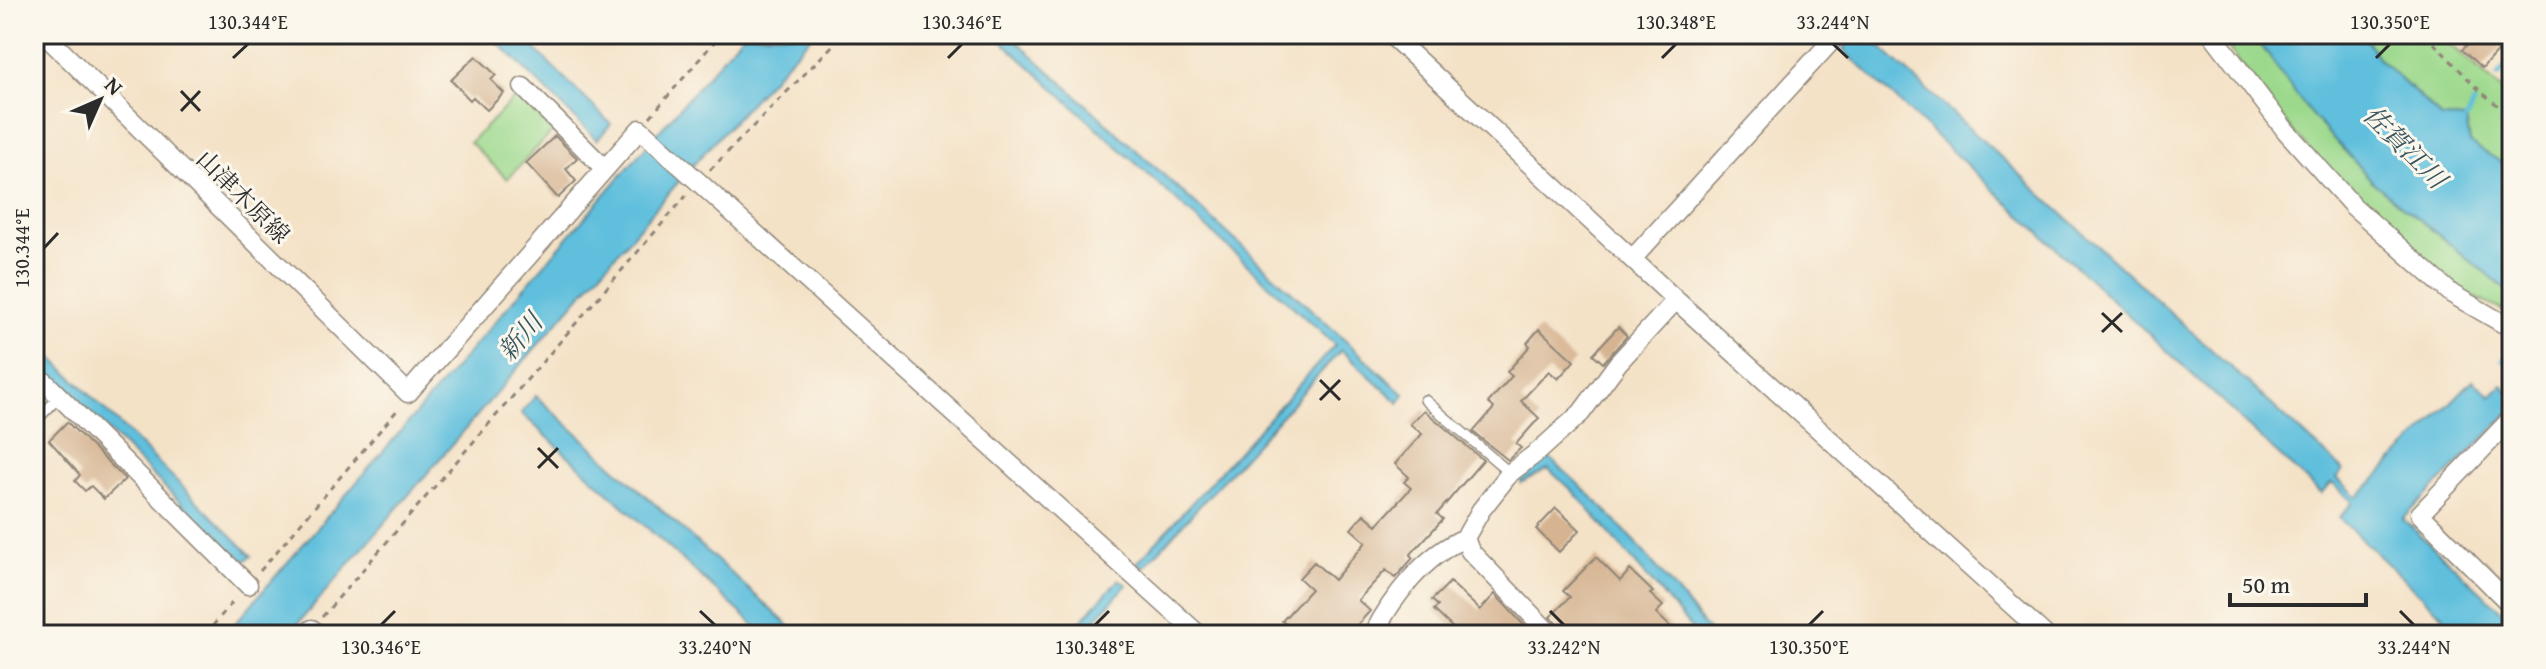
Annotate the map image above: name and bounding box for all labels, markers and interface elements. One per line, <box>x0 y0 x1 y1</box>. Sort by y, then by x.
text: 130.344°E <box>208 7 288 36</box>
text: 130.346°E <box>922 7 1002 36</box>
text: 130.348°E <box>1636 7 1716 36</box>
text: 33.244°N <box>1796 7 1870 36</box>
text: 130.350°E <box>2350 7 2430 36</box>
north arrow <box>60 60 140 140</box>
text: N <box>98 69 131 103</box>
water label: 佐賀江川 <box>2355 96 2458 199</box>
street label: 山津木原線 <box>189 142 298 251</box>
text: 130.344°E <box>7 208 36 288</box>
water label: 新川 <box>488 302 553 369</box>
scale bar <box>2230 557 2366 607</box>
text: 50 m <box>2242 567 2290 602</box>
text: 130.346°E <box>341 632 421 661</box>
text: 33.240°N <box>678 632 752 661</box>
text: 130.348°E <box>1055 632 1135 661</box>
text: 33.242°N <box>1527 632 1601 661</box>
text: 130.350°E <box>1769 632 1849 661</box>
text: 33.244°N <box>2377 632 2451 661</box>

